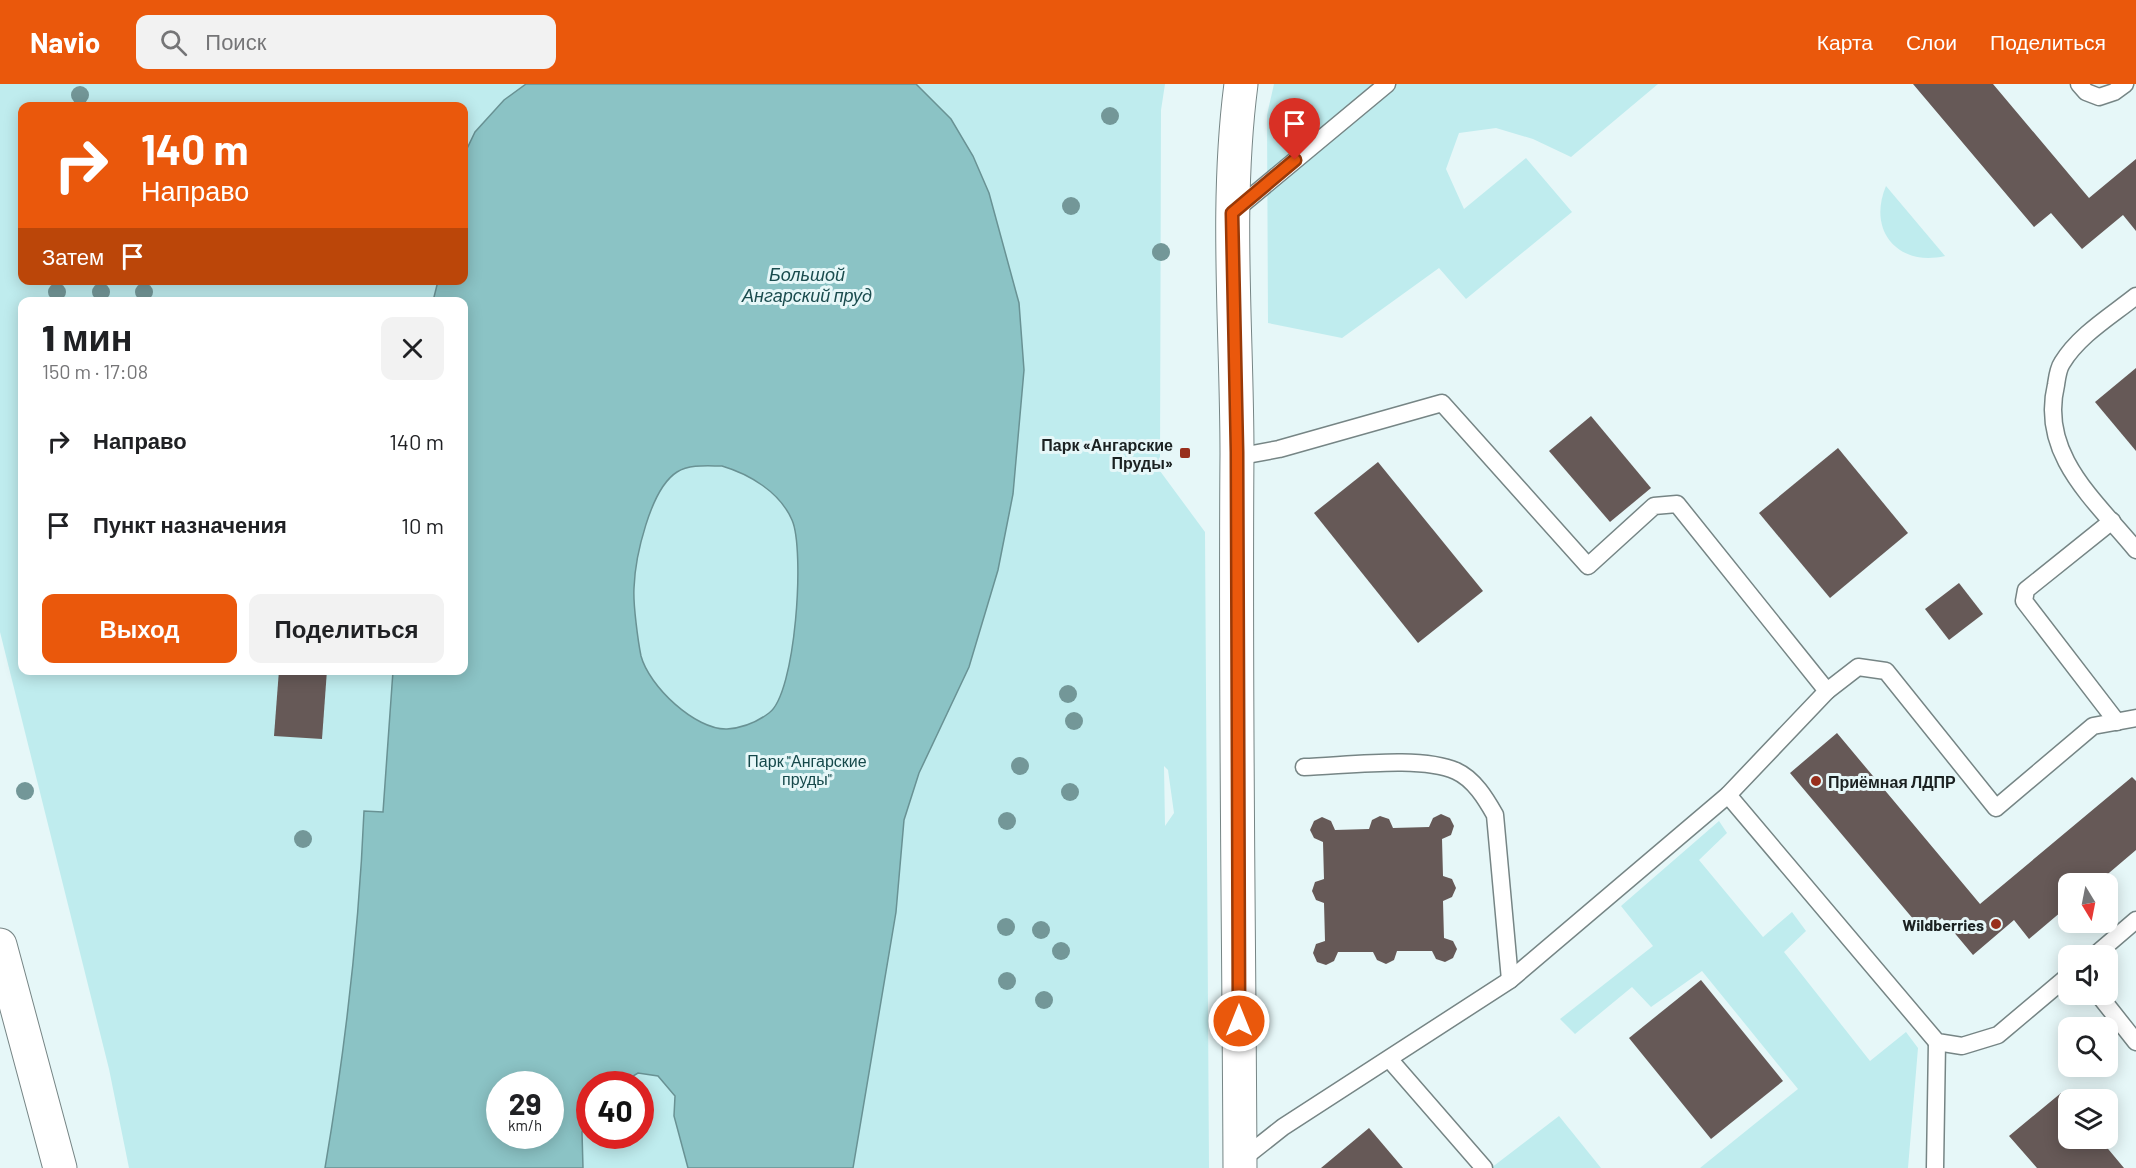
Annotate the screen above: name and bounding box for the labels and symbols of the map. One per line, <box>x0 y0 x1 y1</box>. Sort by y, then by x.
pin <box>1269 98 1320 160</box>
water label: Большой Ангарский пруд <box>741 263 872 306</box>
place label: Парк «Ангарские Пруды» <box>1041 435 1173 472</box>
marker: Парк «Ангарские Пруды» <box>1178 446 1192 460</box>
park label: Парк "Ангарские пруды" <box>747 751 867 788</box>
place label: Приёмная ЛДПР <box>1828 772 1956 791</box>
marker: Приёмная ЛДПР <box>1809 774 1823 788</box>
north arrow <box>2058 873 2118 933</box>
place label: Wildberries <box>1902 915 1984 934</box>
marker: Wildberries <box>1989 917 2003 931</box>
position arrow <box>1207 989 1271 1053</box>
speed limit sign: 40 <box>576 1071 654 1149</box>

